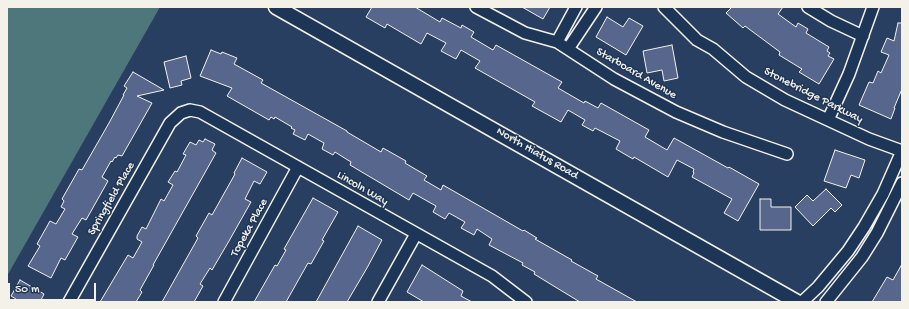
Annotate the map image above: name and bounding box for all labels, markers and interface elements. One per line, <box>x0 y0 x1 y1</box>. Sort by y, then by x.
street label: Starboard Avenue <box>593 45 679 103</box>
street label: Stonebridge Parkway <box>761 65 865 127</box>
street label: North Hiatus Road <box>493 125 581 183</box>
street label: Springfield Place <box>85 160 139 238</box>
street label: Lincoln Way <box>334 169 390 209</box>
street label: Topeka Place <box>228 197 272 259</box>
scale bar <box>10 275 98 301</box>
text: 50 m <box>15 283 40 297</box>

